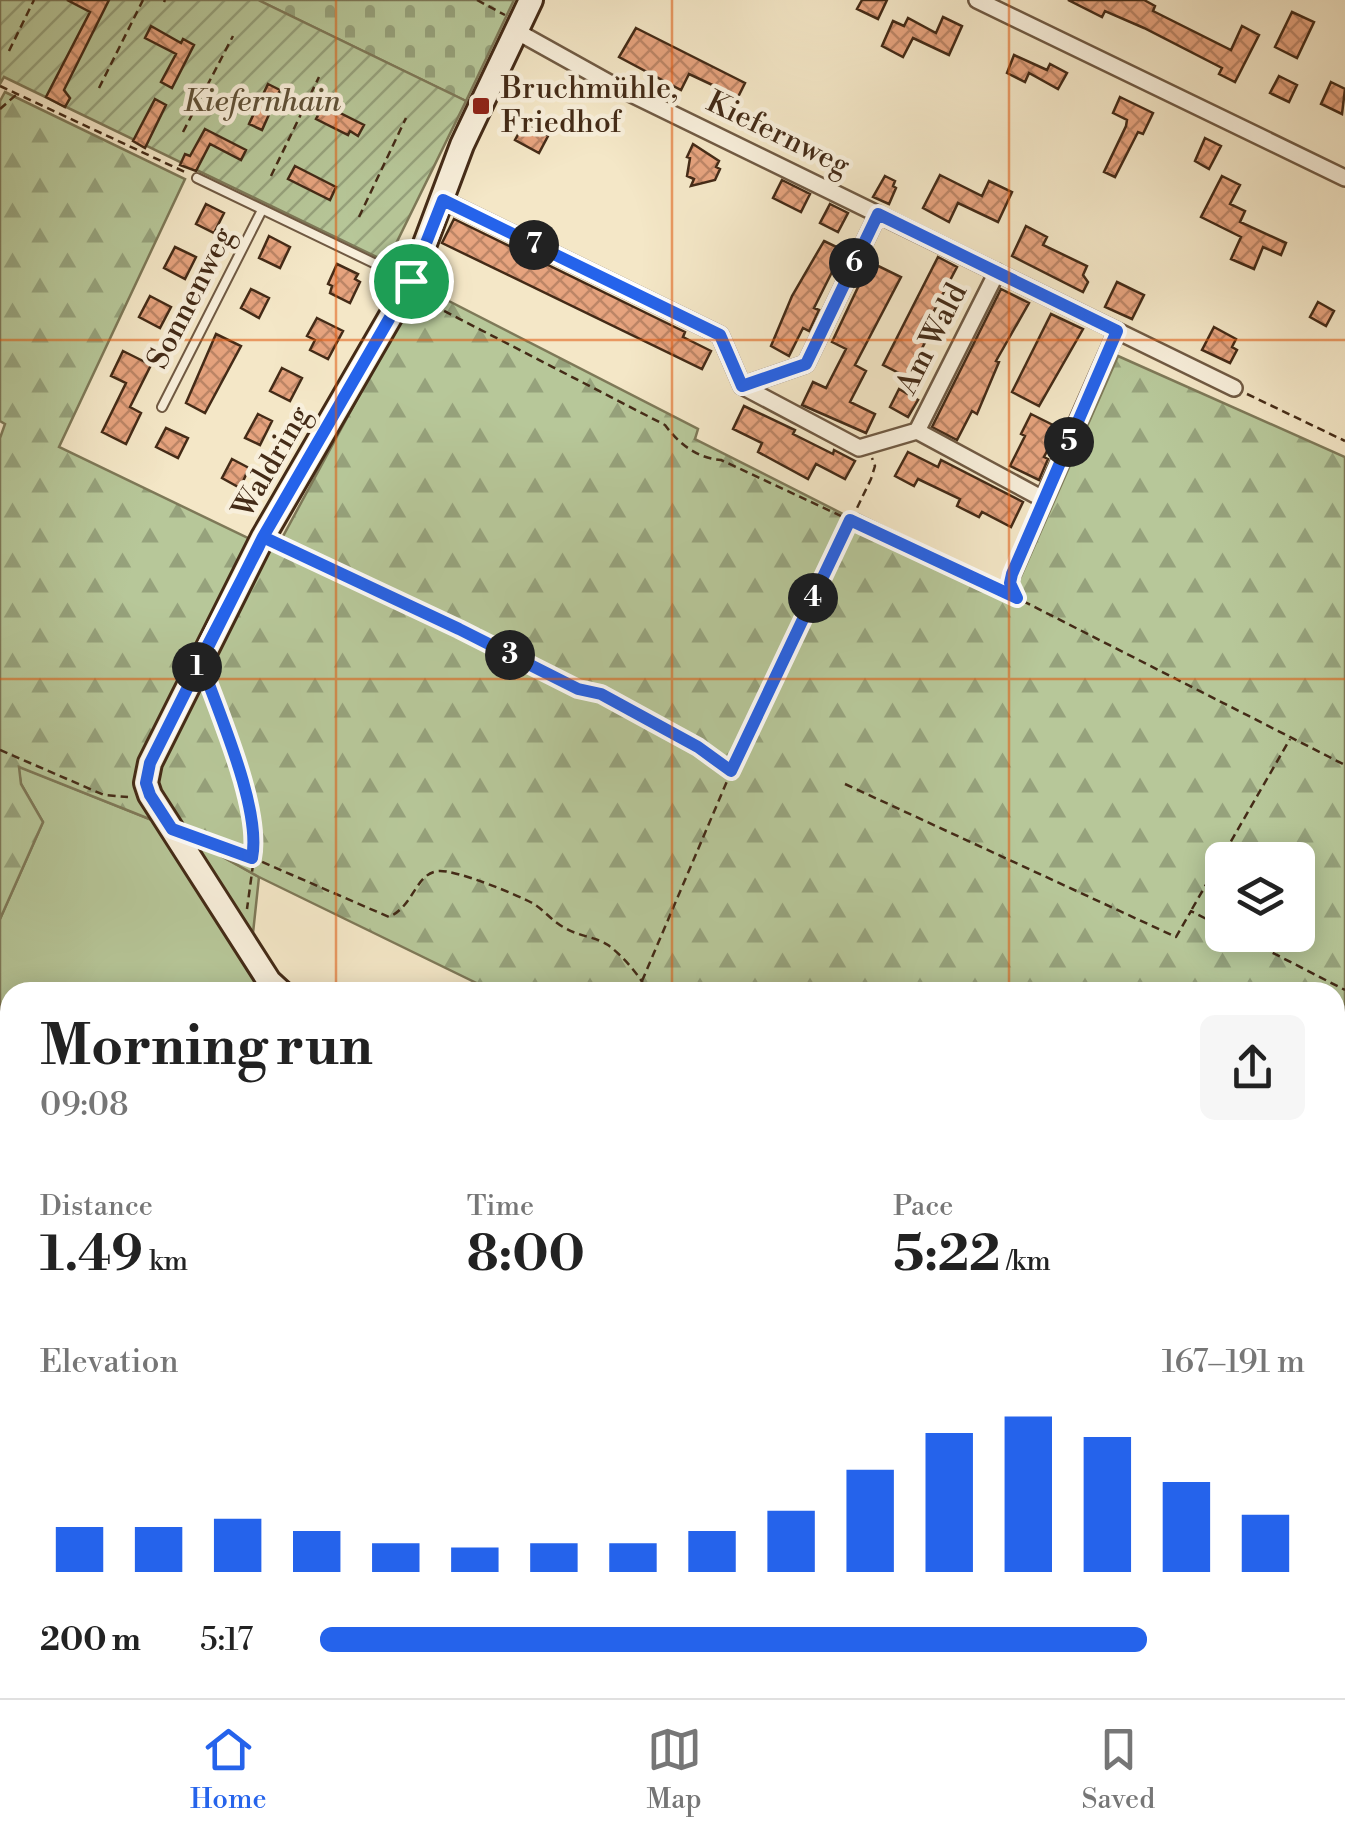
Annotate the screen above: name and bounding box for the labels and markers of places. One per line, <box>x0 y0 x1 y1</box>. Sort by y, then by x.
place label: Bruchmühle, Friedhof <box>500 70 678 142</box>
marker: Bruchmühle, Friedhof <box>470 95 492 117</box>
pin: 7 <box>509 220 559 270</box>
pin: 6 <box>829 238 879 288</box>
pin <box>369 239 454 324</box>
pin: 5 <box>1044 417 1094 467</box>
pin: 4 <box>788 573 838 623</box>
pin: 3 <box>485 630 535 680</box>
pin: 1 <box>172 642 222 692</box>

